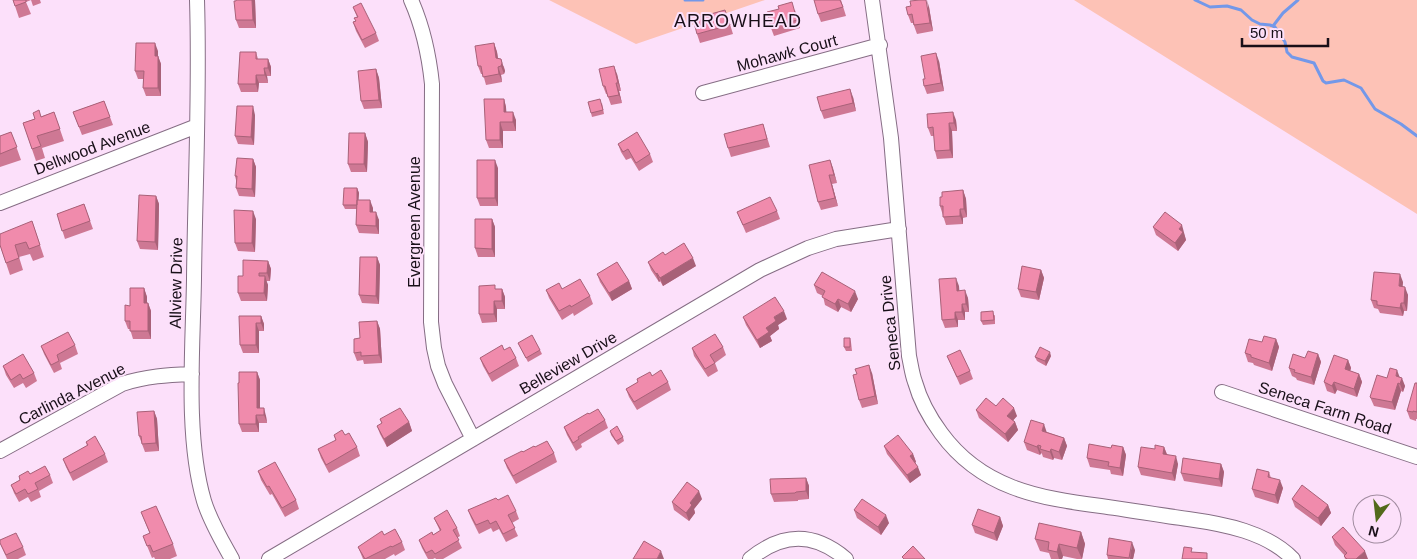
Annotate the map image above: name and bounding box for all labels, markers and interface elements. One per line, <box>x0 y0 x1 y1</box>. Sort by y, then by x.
district label: ARROWHEAD <box>674 11 802 31</box>
scale bar <box>1242 15 1328 47</box>
text: 50 m <box>1250 24 1283 41</box>
street label: Mohawk Court <box>735 31 840 75</box>
street label: Dellwood Avenue <box>31 118 153 178</box>
street label: Evergreen Avenue <box>406 156 423 288</box>
street label: Allview Drive <box>167 237 185 329</box>
street label: Seneca Drive <box>877 274 903 372</box>
street label: Belleview Drive <box>516 328 620 398</box>
street label: Carlinda Avenue <box>16 360 128 428</box>
street label: Seneca Farm Road <box>1256 378 1394 438</box>
north arrow <box>1352 494 1402 544</box>
text: N <box>1367 523 1381 541</box>

